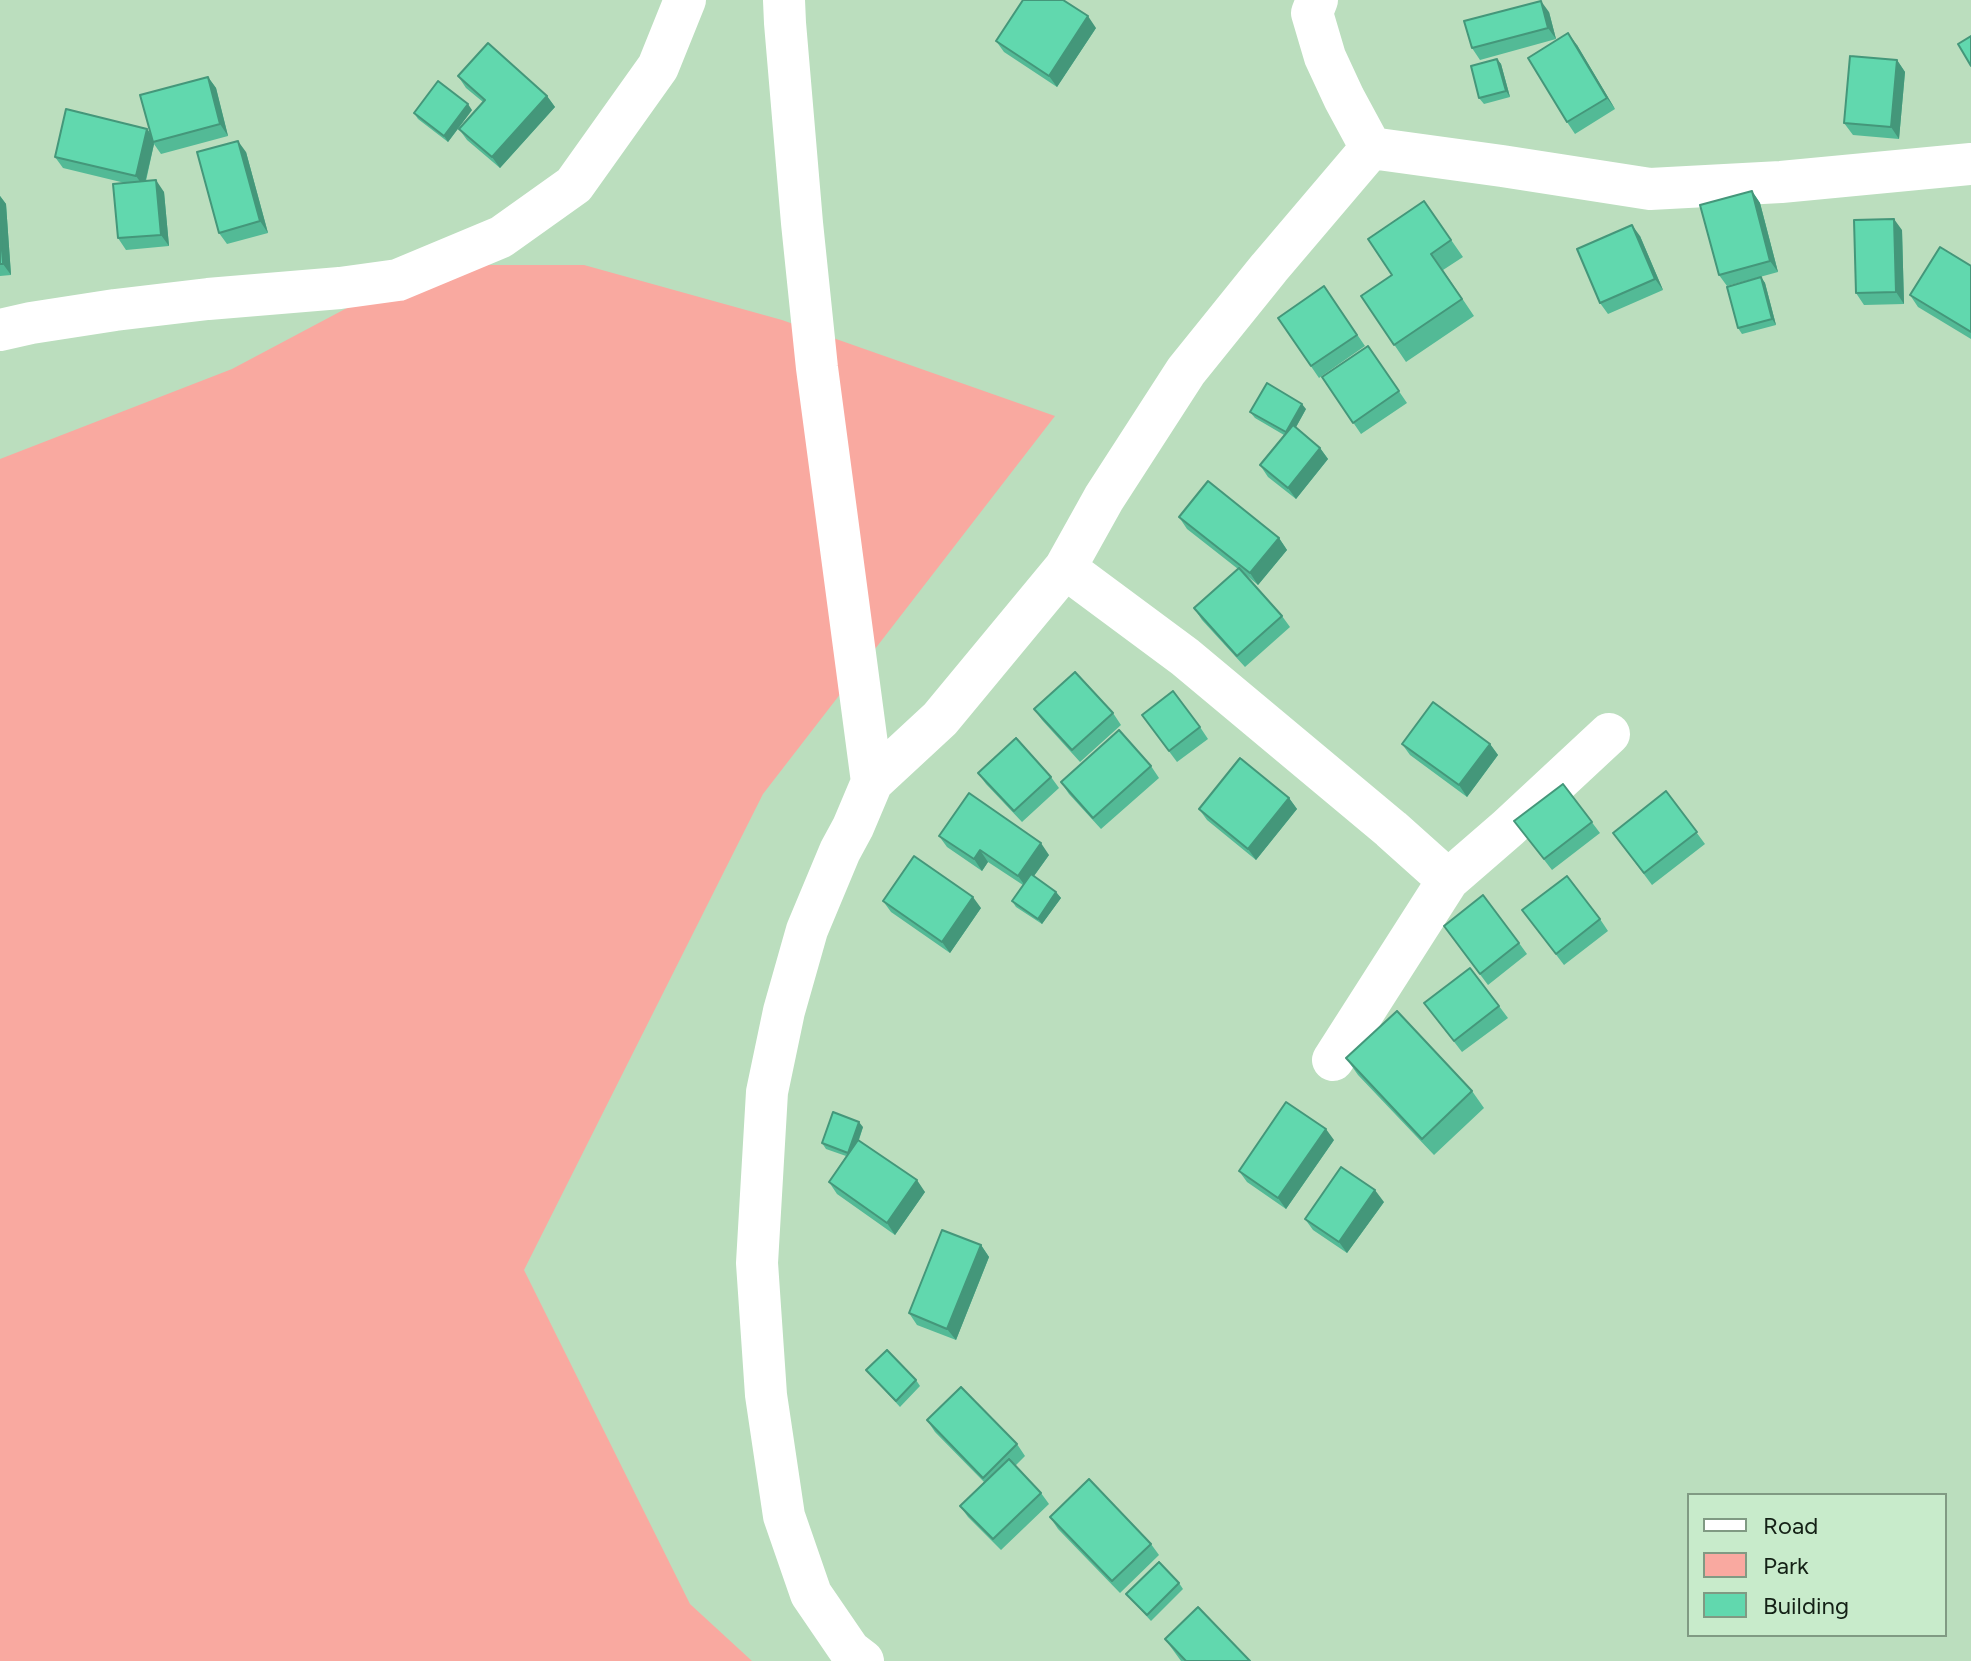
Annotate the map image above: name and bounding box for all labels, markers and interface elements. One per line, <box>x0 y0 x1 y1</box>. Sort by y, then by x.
legend <box>1687 1493 1947 1637</box>
text: Road <box>1763 1511 1818 1540</box>
text: Park <box>1763 1551 1809 1580</box>
text: Building <box>1763 1591 1849 1620</box>

